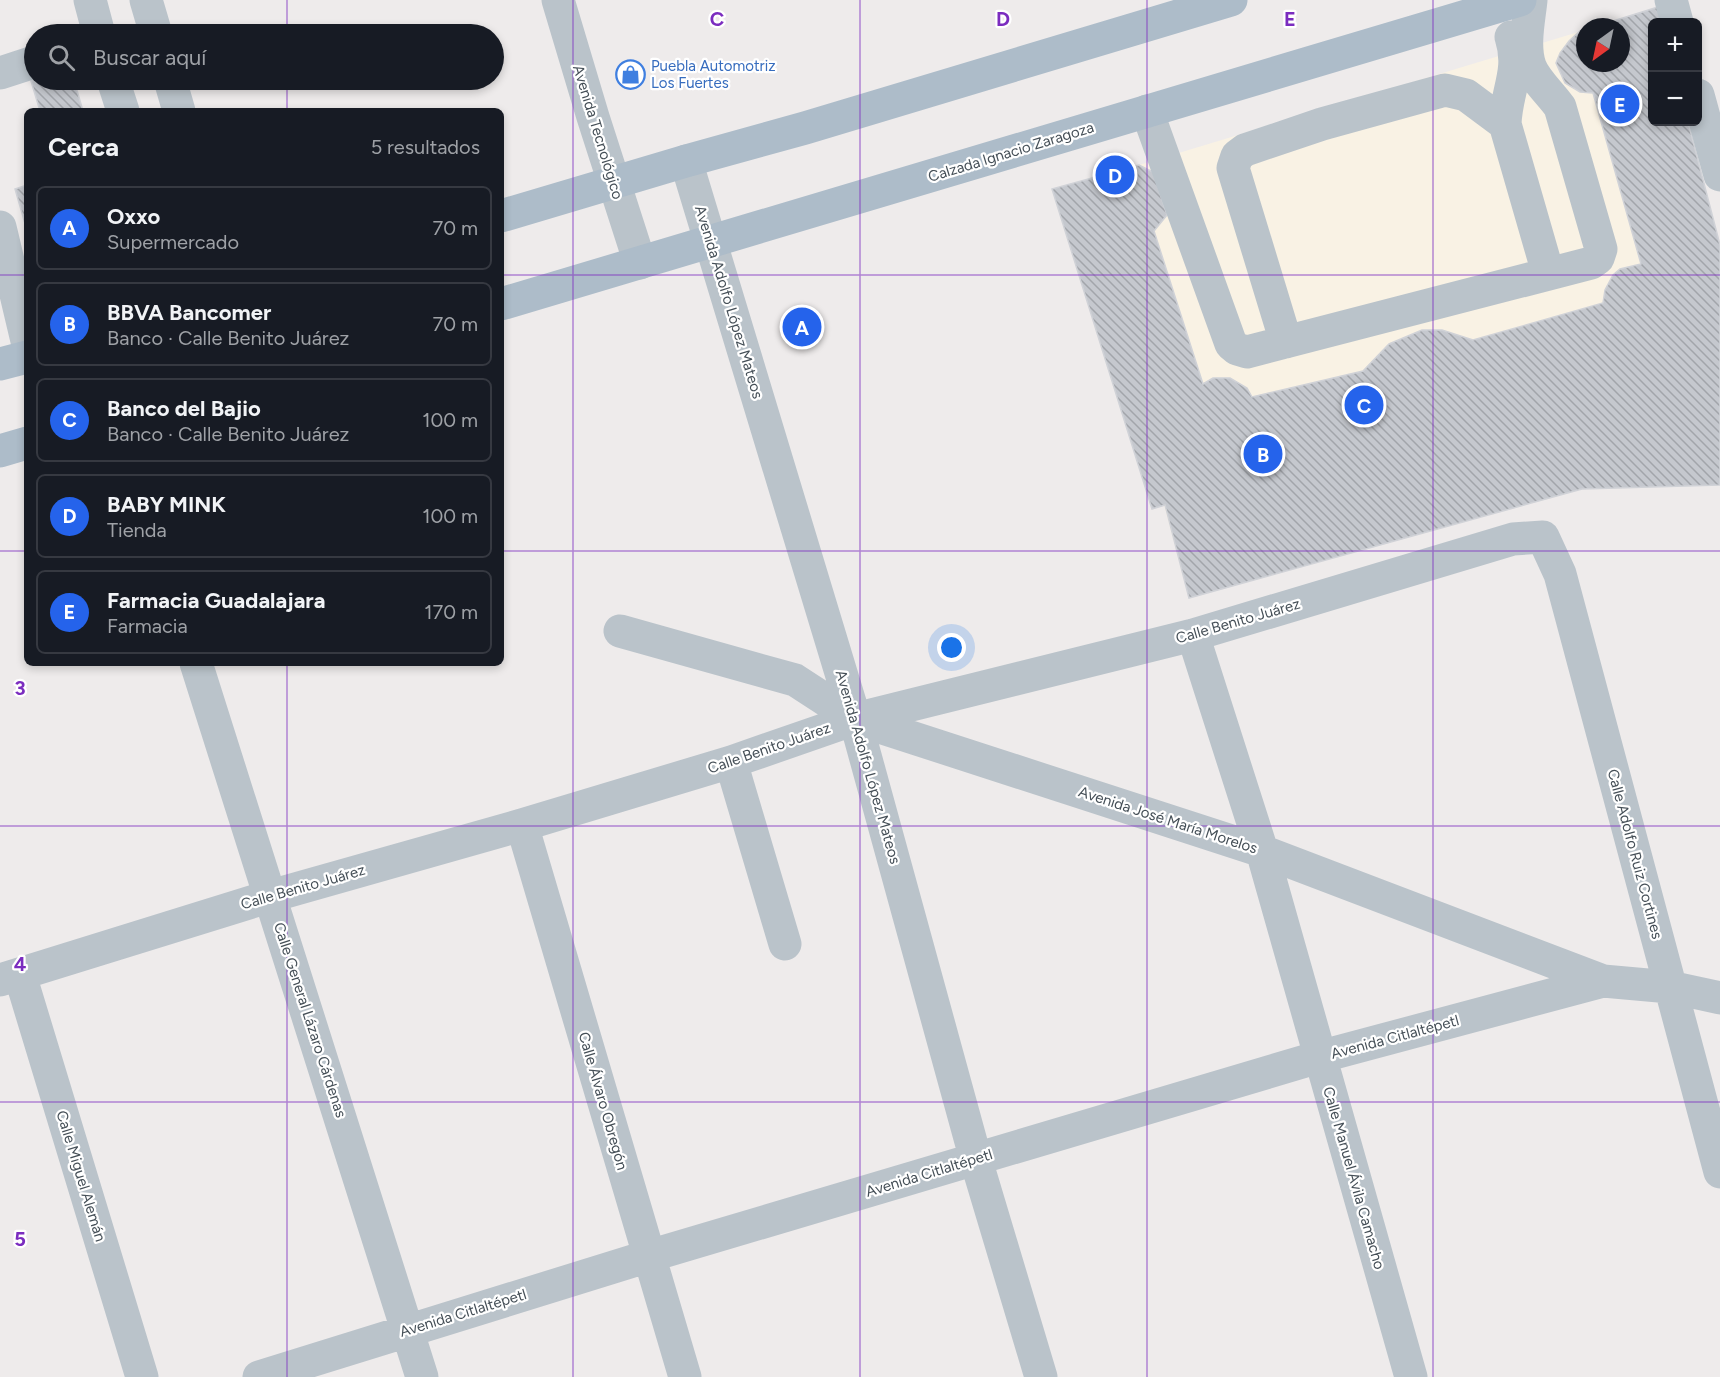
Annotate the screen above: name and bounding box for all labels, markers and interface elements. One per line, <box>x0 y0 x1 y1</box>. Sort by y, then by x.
text: C <box>710 7 724 31</box>
text: D <box>996 7 1010 31</box>
text: E <box>1284 7 1296 31</box>
north arrow <box>1576 18 1630 72</box>
map controls <box>1648 18 1702 126</box>
button: + <box>1648 18 1702 72</box>
search box <box>24 24 504 90</box>
icon: search <box>45 41 78 74</box>
text: Buscar aquí <box>93 44 206 71</box>
place label: Puebla Automotriz Los Fuertes <box>651 57 776 92</box>
shop icon: Puebla Automotriz Los Fuertes <box>614 59 646 91</box>
street label: Avenida Tecnológico <box>569 63 627 202</box>
button: − <box>1648 72 1702 126</box>
pin: E <box>1600 82 1640 126</box>
street label: Calzada Ignacio Zaragoza <box>926 118 1096 186</box>
text: Cerca <box>48 131 119 163</box>
text: 5 resultados <box>371 135 480 159</box>
pin: D <box>1096 152 1134 198</box>
text: Oxxo <box>107 203 160 230</box>
street label: Avenida Adolfo López Mateos <box>691 203 767 401</box>
text: A <box>62 216 77 240</box>
text: 70 m <box>432 216 478 240</box>
text: Supermercado <box>107 230 239 254</box>
text: BBVA Bancomer <box>107 299 271 326</box>
pin: A <box>782 304 822 350</box>
text: B <box>63 312 76 336</box>
text: 70 m <box>432 312 478 336</box>
text: Banco · Calle Benito Juárez <box>107 326 349 350</box>
pin: C <box>1344 382 1384 428</box>
text: Banco del Bajio <box>107 395 261 422</box>
text: C <box>62 408 77 432</box>
text: 100 m <box>422 408 478 432</box>
text: Banco · Calle Benito Juárez <box>107 422 349 446</box>
pin: B <box>1244 432 1282 476</box>
text: BABY MINK <box>107 491 226 518</box>
text: D <box>63 504 77 528</box>
text: 100 m <box>422 504 478 528</box>
text: Tienda <box>107 518 167 542</box>
text: Farmacia Guadalajara <box>107 587 325 614</box>
street label: Calle Benito Juárez <box>1174 595 1302 647</box>
text: E <box>64 600 75 624</box>
text: 170 m <box>424 600 478 624</box>
text: Farmacia <box>107 614 188 638</box>
your location <box>937 633 966 662</box>
street label: Avenida Adolfo López Mateos <box>832 668 904 866</box>
text: 3 <box>14 676 26 700</box>
street label: Calle Benito Juárez <box>705 719 833 777</box>
street label: Calle Adolfo Ruiz Cortines <box>1604 767 1666 941</box>
street label: Avenida José María Morelos <box>1076 783 1260 857</box>
street label: Calle Benito Juárez <box>239 861 367 913</box>
street label: Calle General Lázaro Cárdenas <box>270 920 350 1120</box>
text: 4 <box>14 952 27 976</box>
street label: Avenida Citlaltépetl <box>1329 1011 1461 1063</box>
street label: Calle Álvaro Obregón <box>575 1030 631 1172</box>
street label: Calle Manuel Ávila Camacho <box>1319 1085 1389 1272</box>
street label: Calle Miguel Alemán <box>53 1108 109 1244</box>
street label: Avenida Citlaltépetl <box>863 1145 995 1201</box>
text: 5 <box>14 1227 26 1251</box>
street label: Avenida Citlaltépetl <box>397 1285 529 1341</box>

